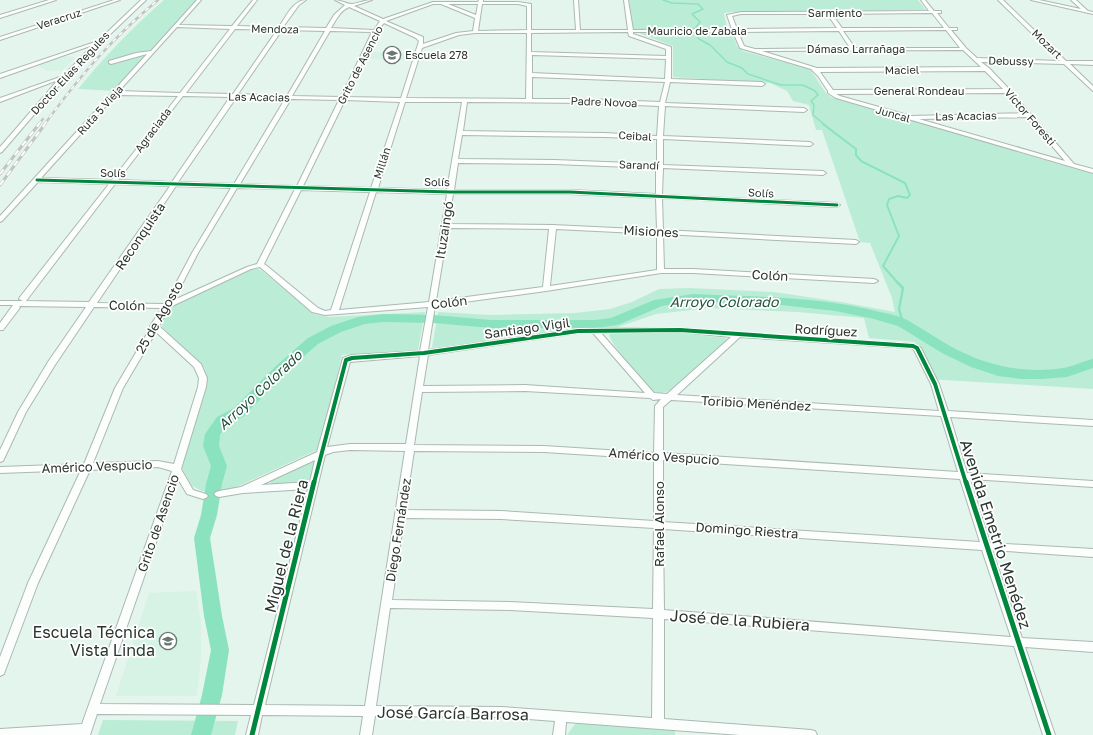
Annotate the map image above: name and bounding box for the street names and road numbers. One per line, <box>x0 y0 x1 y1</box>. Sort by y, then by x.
street label: Veracruz <box>35 5 83 32</box>
street label: Sarmiento <box>808 6 863 19</box>
street label: Mendoza <box>251 22 299 35</box>
street label: Grito de Asencio <box>334 23 385 106</box>
street label: Mauricio de Zabala <box>647 24 747 37</box>
street label: Mozart <box>1030 26 1065 61</box>
street label: Doctor Elías Regules <box>28 28 112 117</box>
street label: Dámaso Larrañaga <box>807 42 905 55</box>
street label: Debussy <box>988 54 1034 67</box>
street label: Maciel <box>885 63 920 76</box>
street label: Ruta 5 Vieja <box>74 82 125 137</box>
street label: General Rondeau <box>874 84 964 97</box>
street label: Víctor Foresti <box>1002 86 1059 148</box>
street label: Las Acacias <box>228 89 290 104</box>
street label: Padre Novoa <box>570 94 638 109</box>
street label: Juncal <box>874 102 912 125</box>
street label: Agraciada <box>132 105 174 155</box>
street label: Las Acacias <box>935 108 997 123</box>
street label: Ceibal <box>618 128 652 143</box>
street label: Millán <box>370 145 393 180</box>
street label: Sarandí <box>619 157 660 172</box>
street label: Solís <box>100 166 126 179</box>
street label: Solís <box>424 175 450 188</box>
street label: Solís <box>748 185 774 200</box>
street label: Reconquista <box>112 199 168 273</box>
street label: Ituzaingó <box>432 200 456 260</box>
street label: Misiones <box>623 222 679 240</box>
street label: Colón <box>751 266 789 284</box>
street label: 25 de Agosto <box>132 278 186 356</box>
street label: Colón <box>430 292 468 312</box>
street label: Colón <box>109 297 145 313</box>
street label: Santiago Vigil <box>483 314 571 342</box>
street label: Rodríguez <box>794 320 858 340</box>
street label: Toribio Menéndez <box>701 392 812 414</box>
street label: Avenida Emetrio Menédez <box>956 437 1036 631</box>
street label: Américo Vespucio <box>608 444 720 468</box>
street label: Américo Vespucio <box>41 456 153 476</box>
street label: Grito de Asencio <box>134 472 182 574</box>
street label: Miguel de la Riera <box>260 477 312 615</box>
street label: Diego Fernández <box>382 477 414 583</box>
street label: Rafael Alonso <box>651 481 667 567</box>
street label: Domingo Riestra <box>695 518 799 542</box>
street label: José de la Rubiera <box>669 605 811 635</box>
street label: José García Barrosa <box>377 702 529 724</box>

